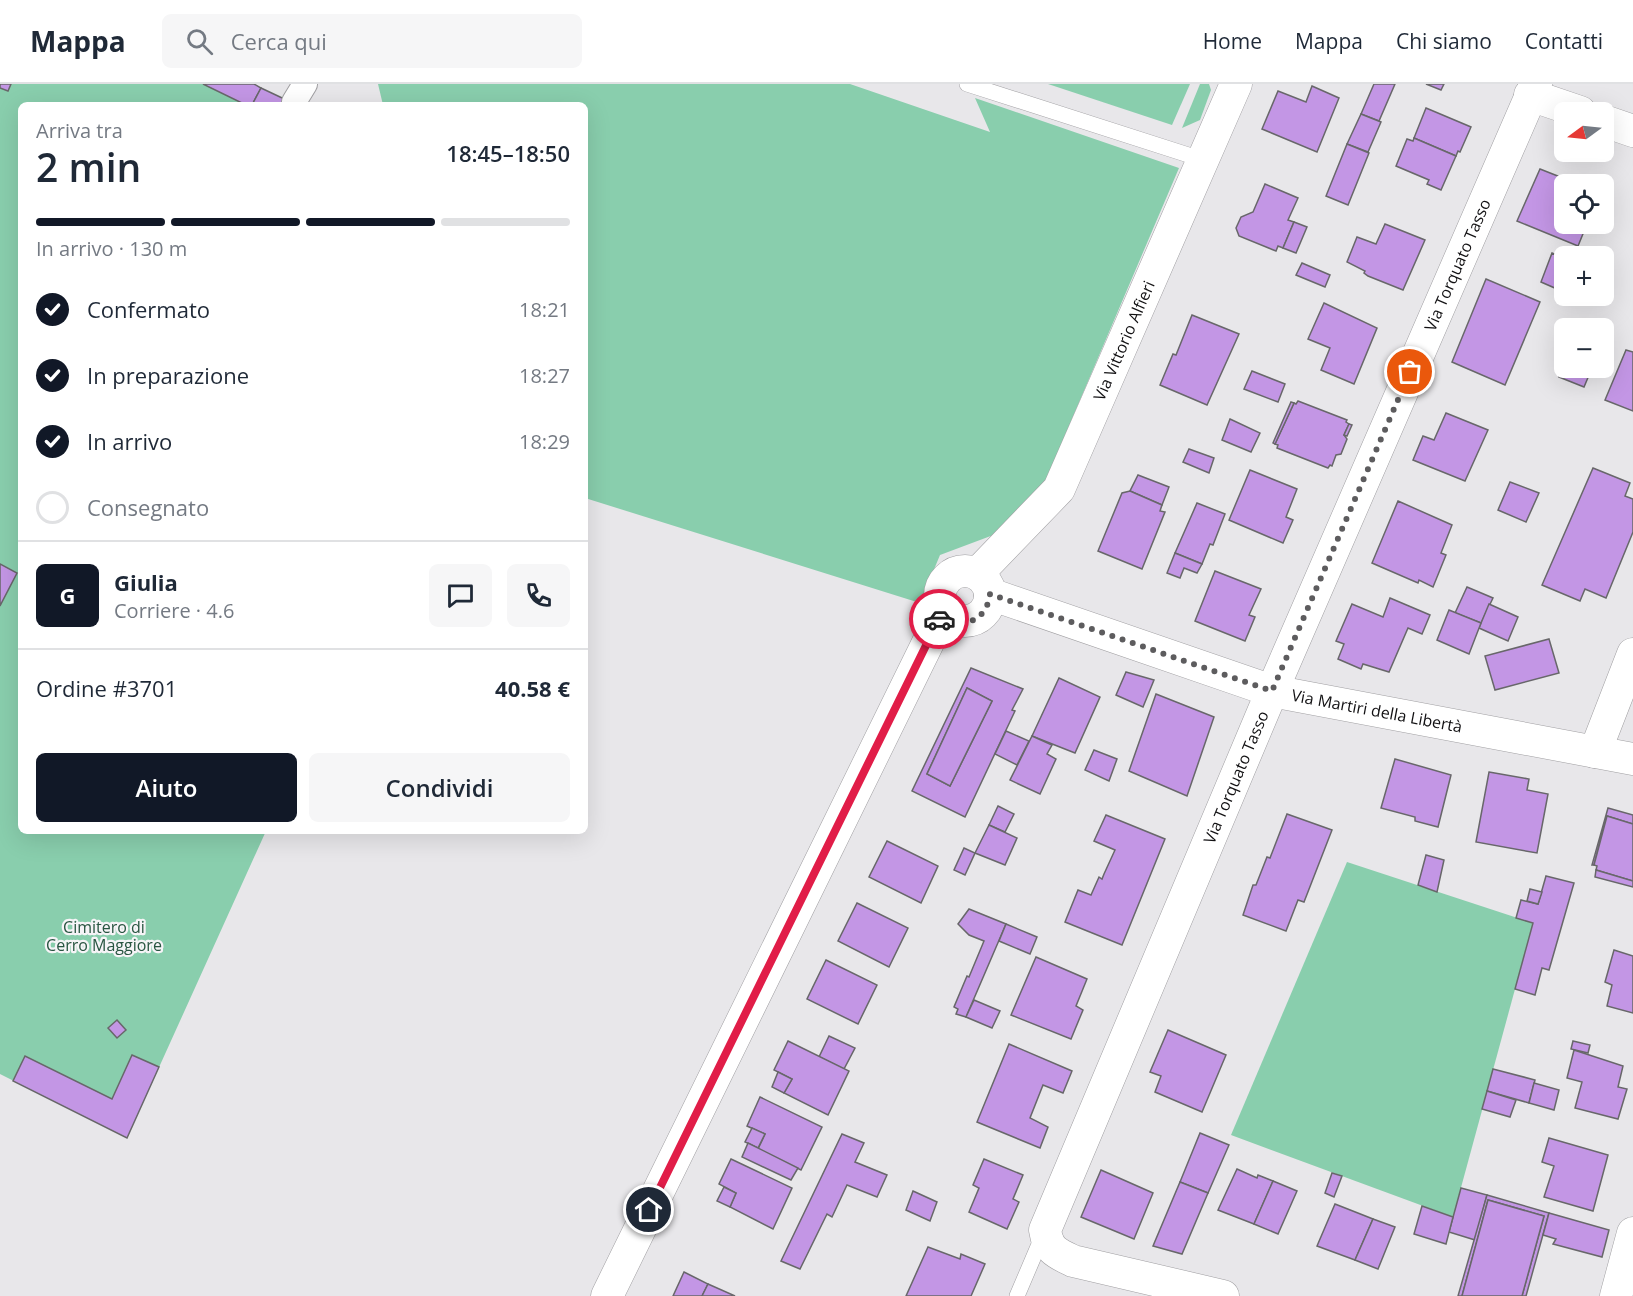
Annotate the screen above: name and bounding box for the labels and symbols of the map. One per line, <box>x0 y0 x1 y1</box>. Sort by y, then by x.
north arrow <box>1554 102 1614 162</box>
street label: Via Torquato Tasso <box>1419 195 1496 334</box>
street label: Via Vittorio Alfieri <box>1088 277 1160 404</box>
pin <box>1384 346 1435 397</box>
courier <box>909 589 969 649</box>
street label: Via Martiri della Libertà <box>1290 684 1464 738</box>
street label: Via Torquato Tasso <box>1198 707 1273 847</box>
park label: Cimitero di Cerro Maggiore <box>46 916 162 956</box>
pin <box>623 1184 674 1235</box>

